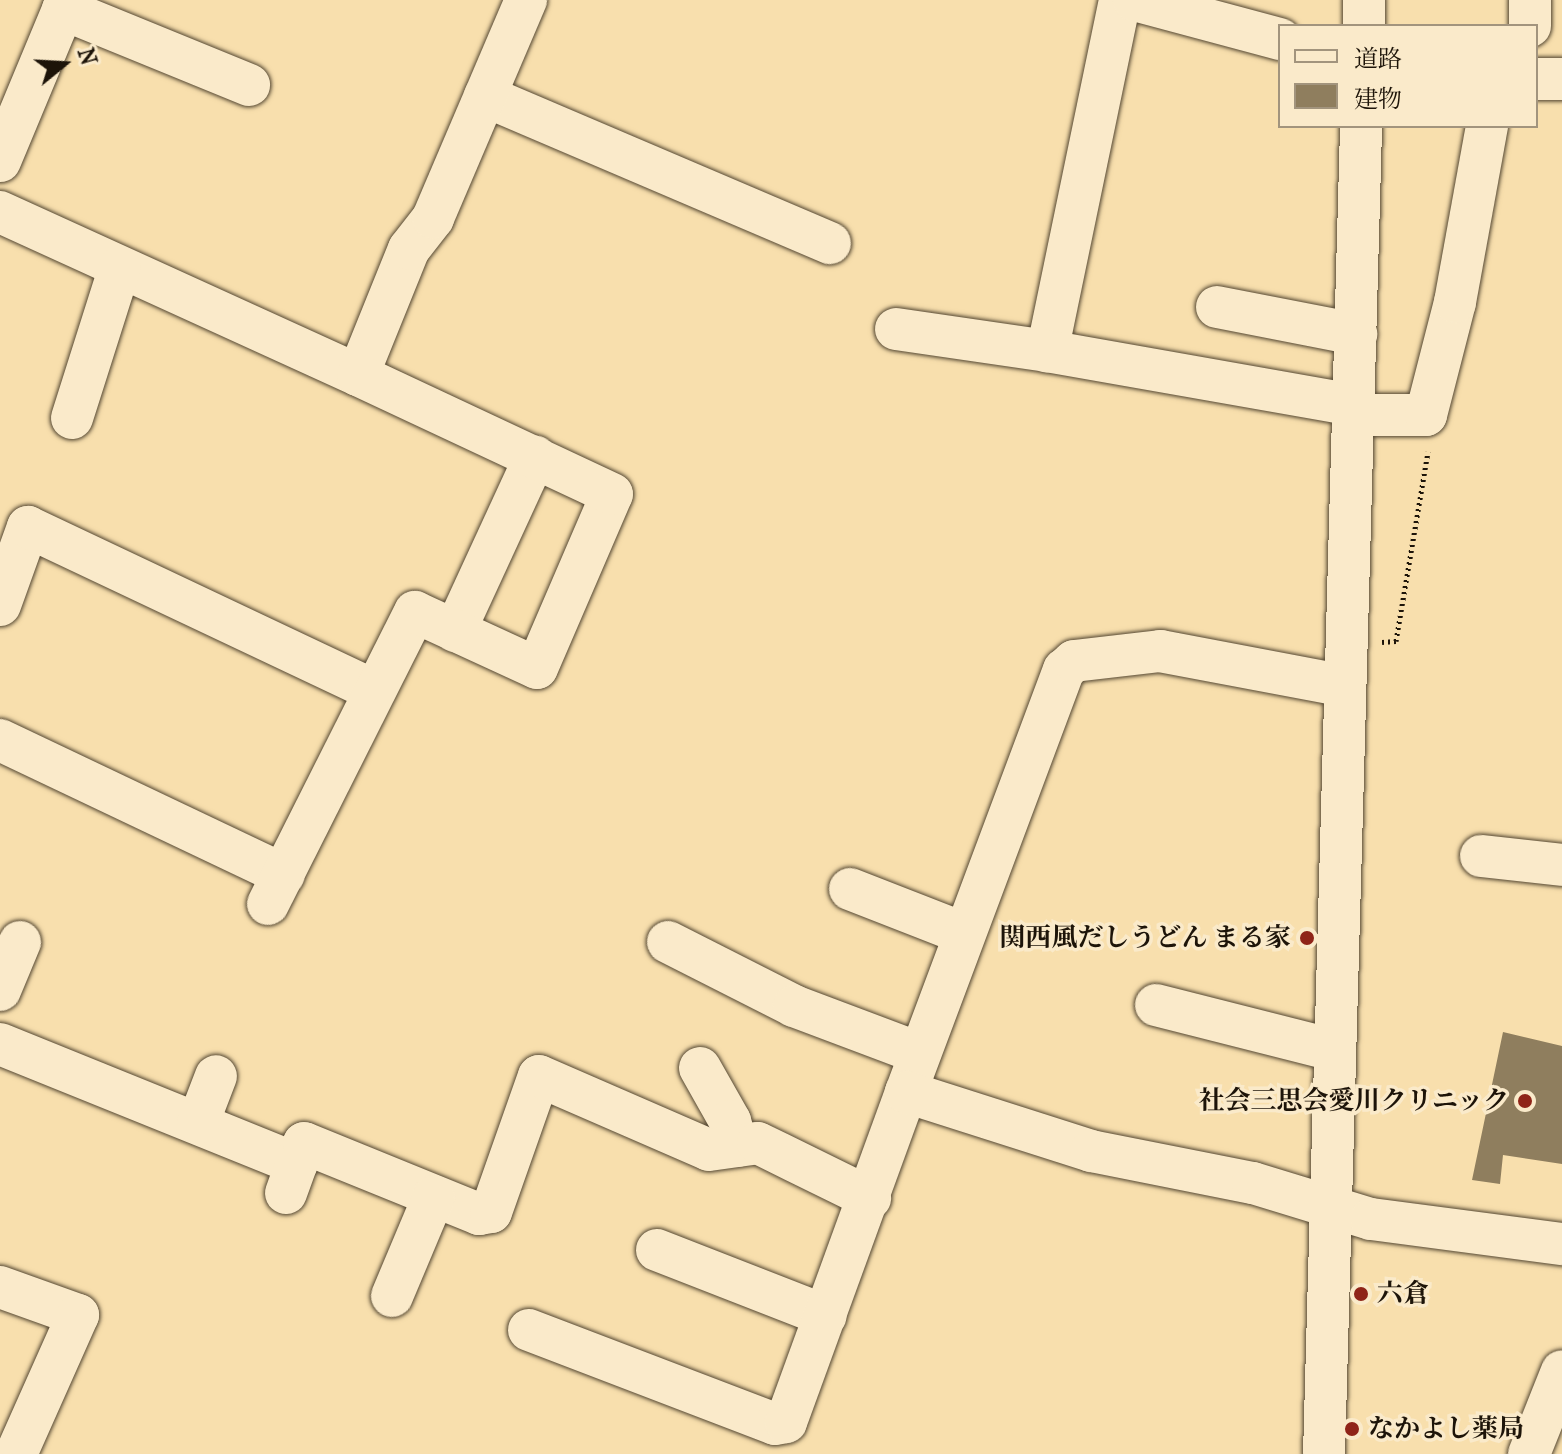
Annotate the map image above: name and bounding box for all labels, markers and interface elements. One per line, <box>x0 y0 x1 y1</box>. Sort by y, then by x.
north arrow <box>24 24 104 104</box>
legend <box>1278 24 1538 128</box>
text: N <box>72 45 102 69</box>
text: 道路 <box>1354 45 1402 73</box>
text: 建物 <box>1354 85 1402 113</box>
place label: 関西風だしうどん まる家 <box>999 922 1291 954</box>
marker: 関西風だしうどん まる家 <box>1298 929 1316 947</box>
place label: 社会三思会愛川クリニック <box>1197 1085 1509 1117</box>
marker: 社会三思会愛川クリニック <box>1516 1092 1534 1110</box>
place label: 六倉 <box>1377 1278 1429 1310</box>
marker: 六倉 <box>1352 1285 1370 1303</box>
place label: なかよし薬局 <box>1368 1413 1524 1445</box>
marker: なかよし薬局 <box>1343 1420 1361 1438</box>

